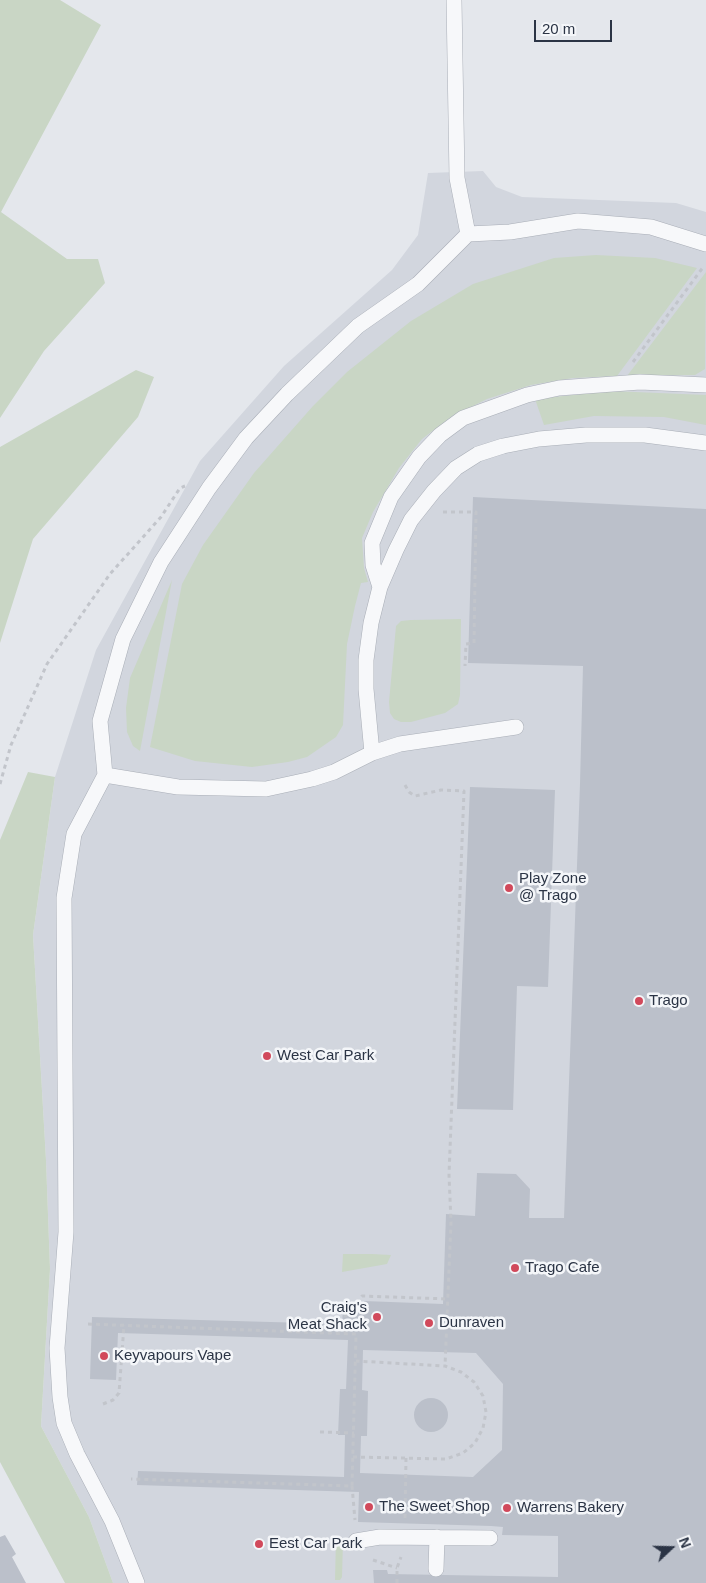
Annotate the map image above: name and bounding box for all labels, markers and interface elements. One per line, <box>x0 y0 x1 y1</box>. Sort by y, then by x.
scale bar <box>536 10 614 42</box>
text: 20 m <box>542 20 575 37</box>
place label: Play Zone @ Trago <box>519 870 587 905</box>
marker: Play Zone @ Trago <box>503 882 515 894</box>
place label: Trago <box>649 992 688 1010</box>
marker: Trago <box>633 995 645 1007</box>
place label: West Car Park <box>277 1047 374 1065</box>
marker: West Car Park <box>261 1050 273 1062</box>
place label: Trago Cafe <box>525 1259 599 1277</box>
marker: Trago Cafe <box>509 1262 521 1274</box>
place label: Craig's Meat Shack <box>288 1299 367 1334</box>
marker: Craig's Meat Shack <box>371 1311 383 1323</box>
place label: Dunraven <box>439 1314 504 1332</box>
marker: Dunraven <box>423 1317 435 1329</box>
place label: Keyvapours Vape <box>114 1347 231 1365</box>
marker: Keyvapours Vape <box>98 1350 110 1362</box>
place label: The Sweet Shop <box>379 1498 490 1516</box>
place label: Warrens Bakery <box>517 1499 624 1517</box>
marker: The Sweet Shop <box>363 1501 375 1513</box>
marker: Warrens Bakery <box>501 1502 513 1514</box>
north arrow <box>646 1523 696 1573</box>
place label: Eest Car Park <box>269 1535 362 1553</box>
text: N <box>676 1535 694 1550</box>
marker: Eest Car Park <box>253 1538 265 1550</box>

